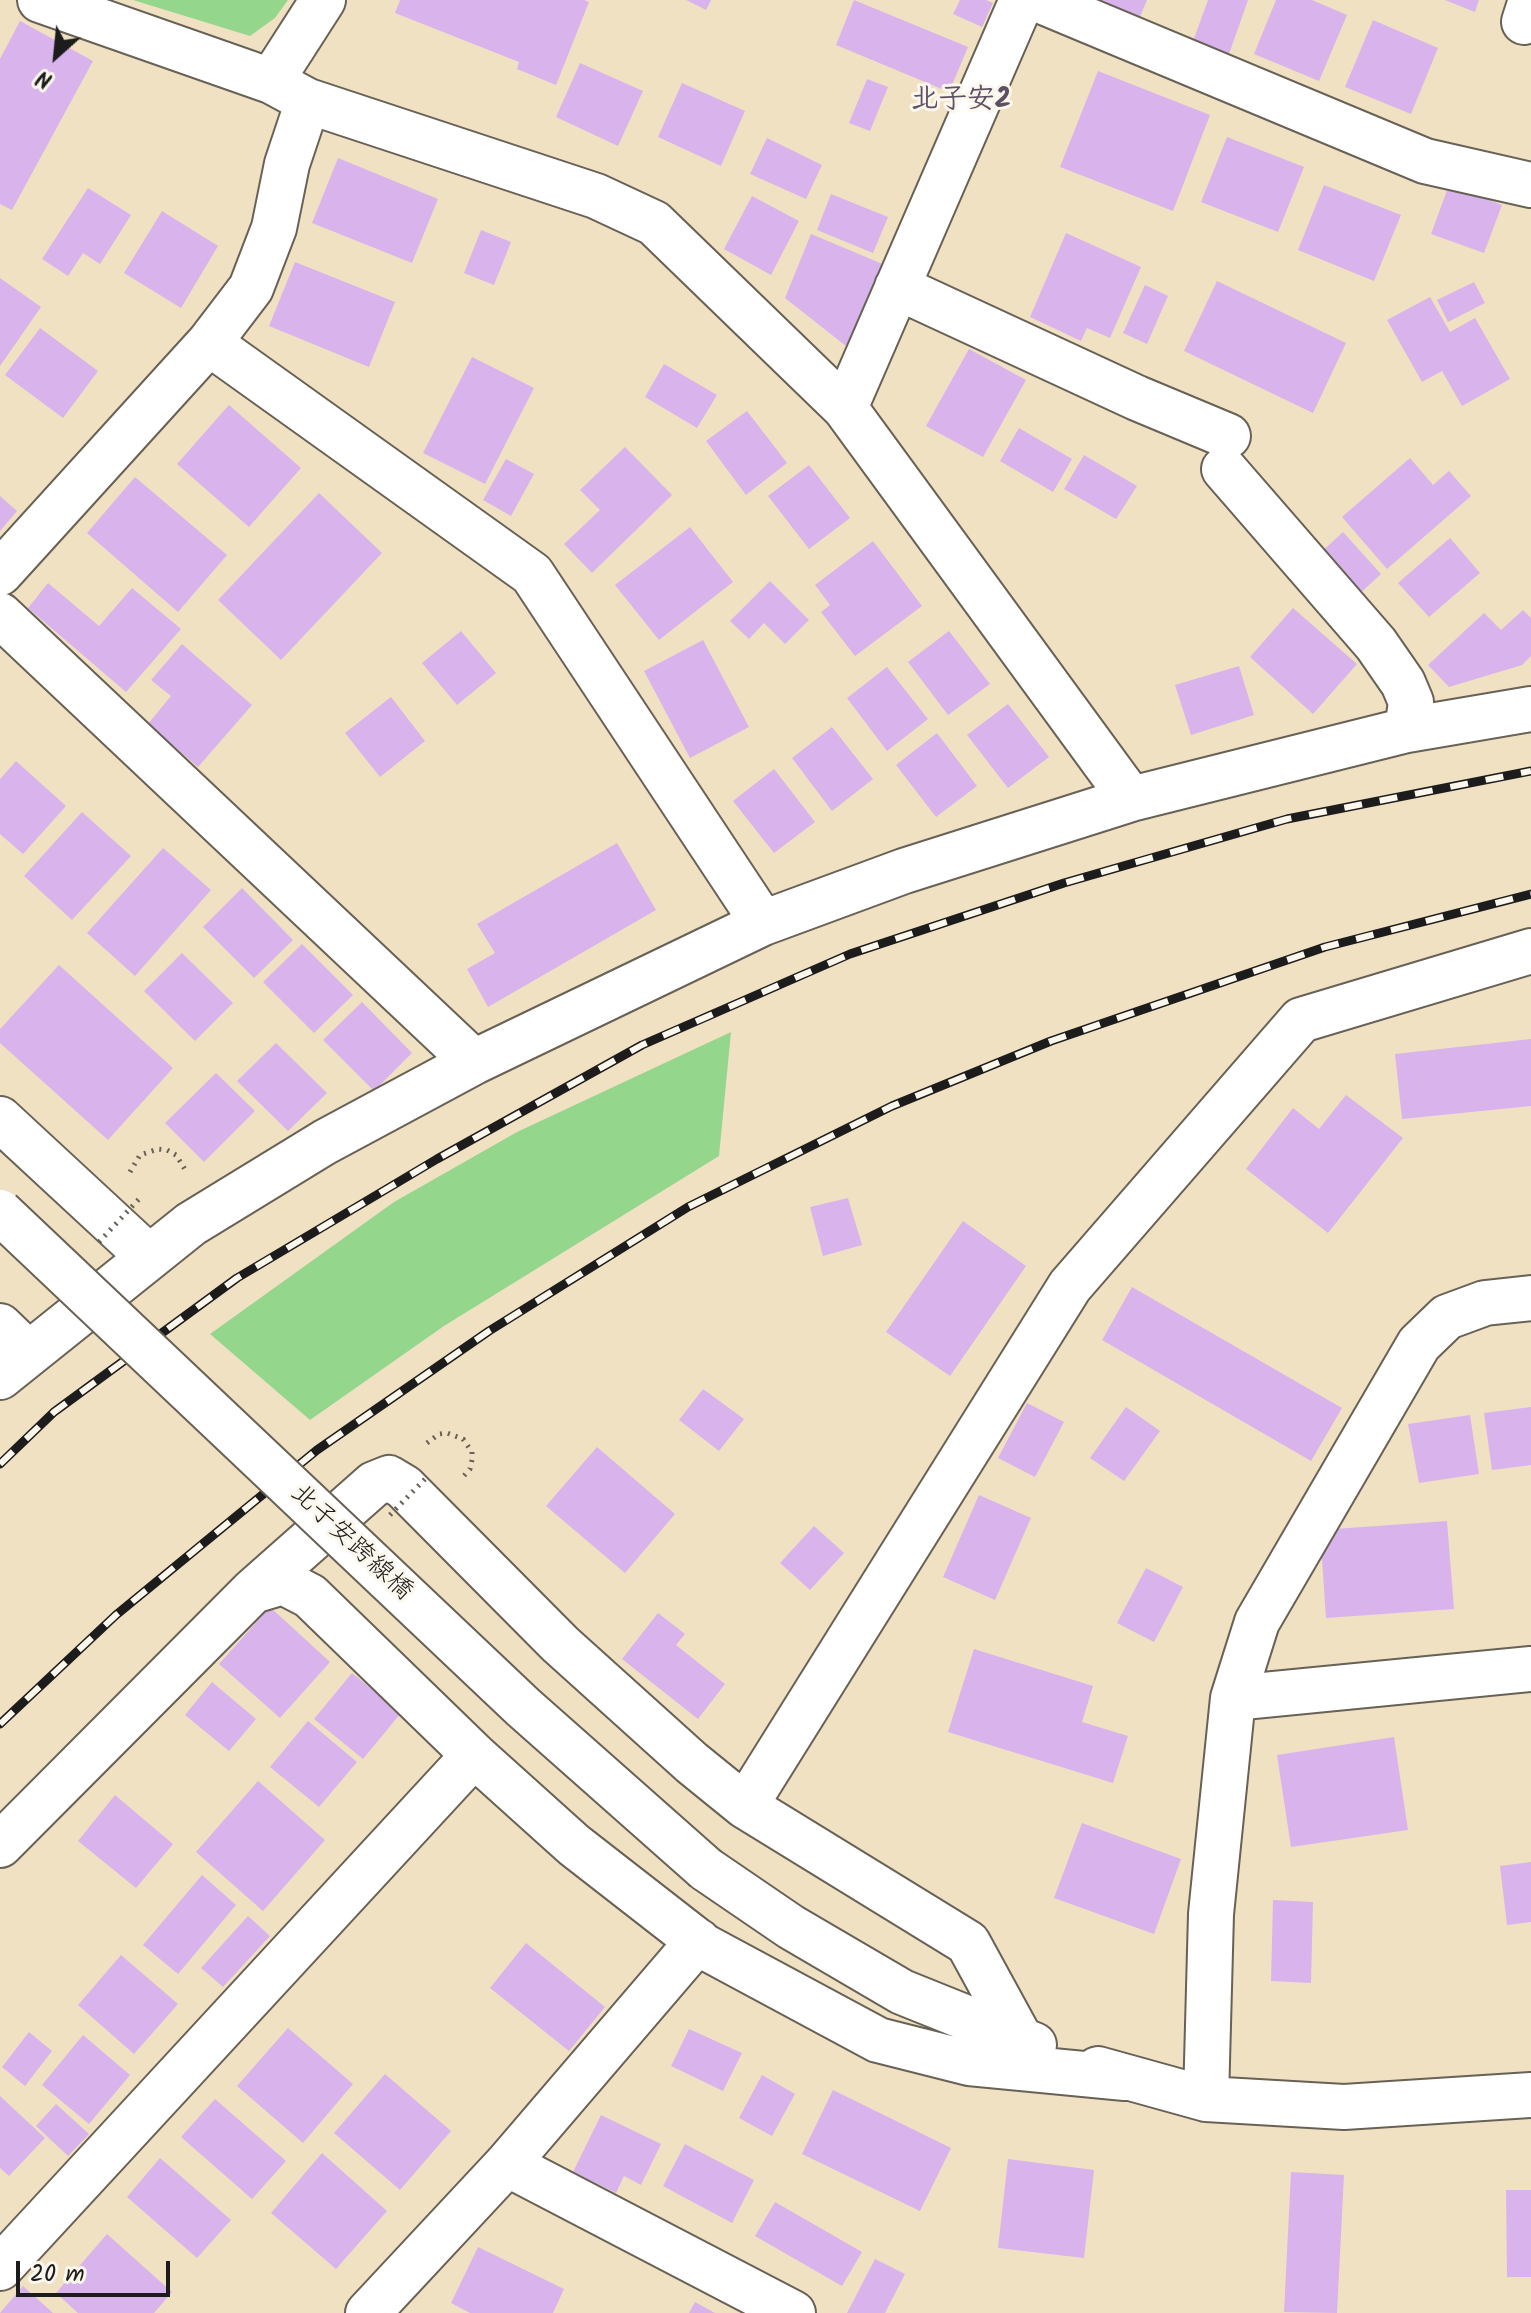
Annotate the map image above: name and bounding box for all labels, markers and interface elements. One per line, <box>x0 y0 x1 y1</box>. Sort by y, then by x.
north arrow <box>16 16 96 96</box>
text: N <box>31 59 59 97</box>
district label: 北子安2 <box>911 85 1011 119</box>
street label: 北子安跨線橋 <box>282 1479 418 1609</box>
scale bar <box>20 2245 174 2295</box>
text: 20 m <box>30 2255 85 2294</box>

